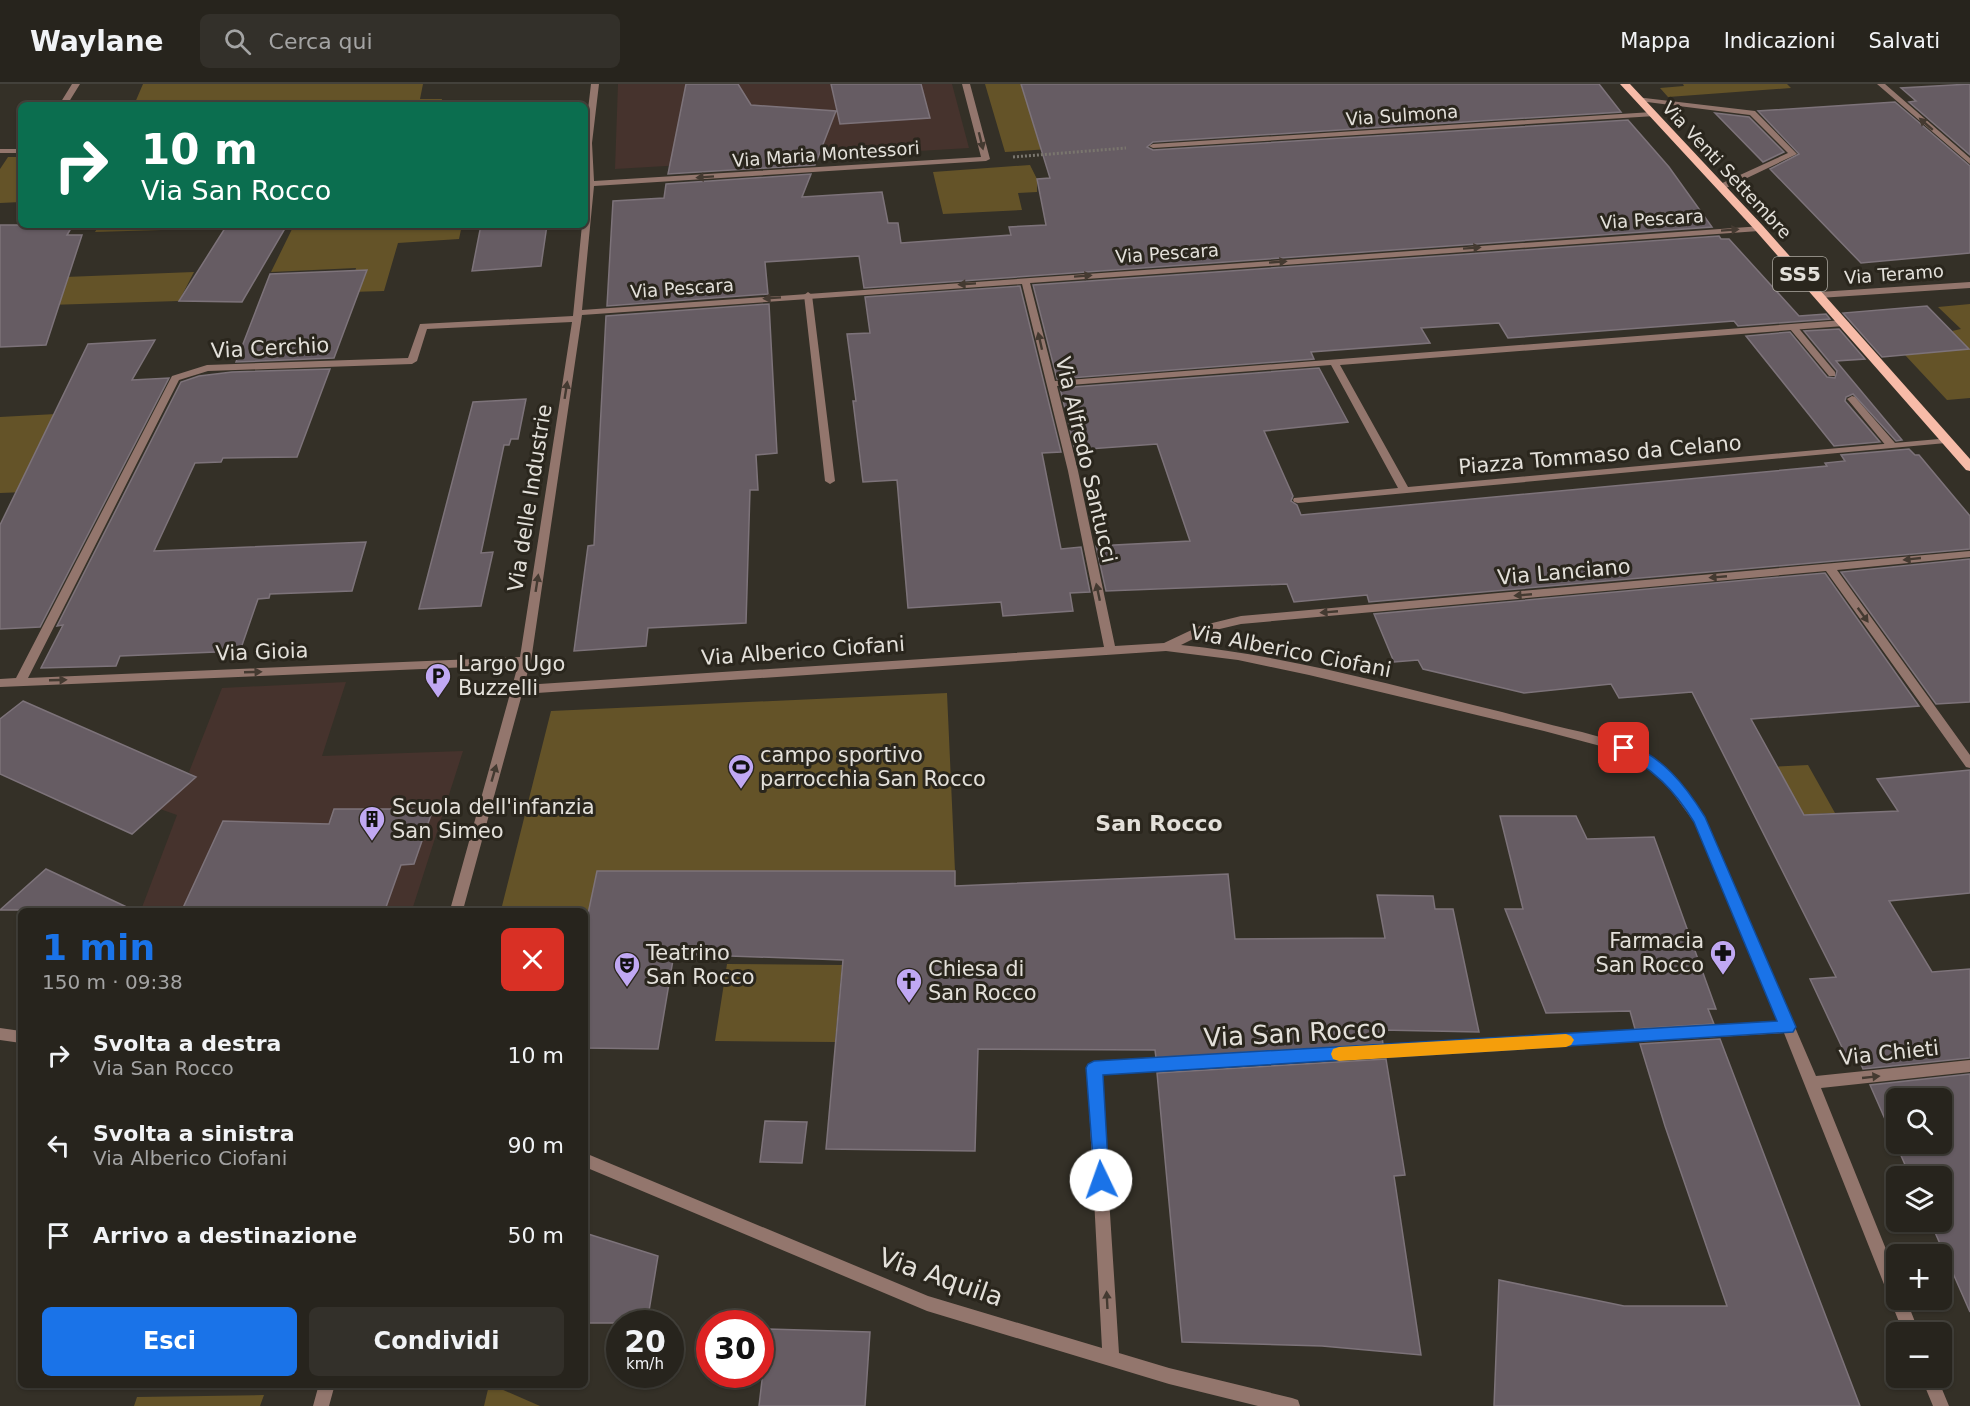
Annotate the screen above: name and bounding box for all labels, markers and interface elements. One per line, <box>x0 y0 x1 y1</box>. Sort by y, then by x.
search box <box>200 14 620 68</box>
text: Waylane <box>30 25 164 58</box>
icon: search <box>221 25 254 58</box>
text: Cerca qui <box>269 29 373 54</box>
text: Mappa <box>1620 29 1691 53</box>
text: Indicazioni <box>1724 29 1836 53</box>
text: Salvati <box>1869 29 1940 53</box>
street label: Via Venti Settembre <box>1658 97 1796 243</box>
street label: Via Sulmona <box>1345 101 1459 129</box>
one-way arrow <box>1918 117 1934 130</box>
text: 10 m <box>141 125 258 174</box>
icon: right <box>42 126 120 204</box>
one-way arrow <box>977 132 986 150</box>
street label: Via Maria Montessori <box>732 137 920 171</box>
one-way arrow <box>696 172 715 181</box>
text: Via San Rocco <box>141 175 331 206</box>
street label: Via Pescara <box>1600 205 1704 233</box>
one-way arrow <box>1720 226 1739 235</box>
street label: Via Pescara <box>1115 239 1219 267</box>
one-way arrow <box>1463 244 1482 253</box>
one-way arrow <box>1268 257 1287 267</box>
road number: SS5 <box>1773 257 1827 291</box>
street label: Via Teramo <box>1844 260 1944 288</box>
one-way arrow <box>1074 271 1093 280</box>
street label: Via Pescara <box>630 274 734 302</box>
one-way arrow <box>957 279 976 289</box>
one-way arrow <box>763 293 782 303</box>
one-way arrow <box>1034 332 1044 350</box>
street label: Via Cerchio <box>210 333 330 363</box>
street label: Via Alfredo Santucci <box>1051 355 1121 565</box>
one-way arrow <box>561 381 570 400</box>
street label: Via delle Industrie <box>503 403 557 593</box>
street label: Piazza Tommaso da Celano <box>1457 431 1743 479</box>
street label: Via Lanciano <box>1496 554 1632 590</box>
one-way arrow <box>1902 554 1921 564</box>
one-way arrow <box>1708 572 1727 582</box>
one-way arrow <box>532 574 541 593</box>
one-way arrow <box>1093 583 1103 601</box>
one-way arrow <box>1514 590 1533 600</box>
one-way arrow <box>1857 606 1869 622</box>
one-way arrow <box>1320 607 1339 617</box>
street label: Via Alberico Ciofani <box>1189 620 1393 682</box>
street label: Via Alberico Ciofani <box>700 632 906 670</box>
street label: Via Gioia <box>215 638 309 666</box>
place label: Largo Ugo Buzzelli <box>458 652 565 700</box>
parking icon: Largo Ugo Buzzelli <box>423 661 453 699</box>
one-way arrow <box>244 668 263 677</box>
one-way arrow <box>49 676 68 685</box>
pin <box>1598 722 1649 773</box>
icon: arrive <box>1607 731 1640 764</box>
place label: campo sportivo parrocchia San Rocco <box>760 743 986 791</box>
sports icon: campo sportivo parrocchia San Rocco <box>726 752 756 790</box>
one-way arrow <box>490 764 499 782</box>
place label: Scuola dell'infanzia San Simeo <box>392 795 595 843</box>
building icon: Scuola dell'infanzia San Simeo <box>357 804 387 842</box>
district label: San Rocco <box>1095 811 1223 836</box>
text: 1 min <box>42 927 155 968</box>
button: close <box>501 928 564 991</box>
place label: Farmacia San Rocco <box>1595 929 1704 977</box>
pharmacy icon: Farmacia San Rocco <box>1708 938 1738 976</box>
place label: Teatrino San Rocco <box>645 941 755 989</box>
theatre icon: Teatrino San Rocco <box>612 950 642 988</box>
place label: Chiesa di San Rocco <box>928 957 1037 1005</box>
church icon: Chiesa di San Rocco <box>894 966 924 1004</box>
text: 150 m · 09:38 <box>42 970 183 994</box>
street label: Via San Rocco <box>1203 1013 1387 1053</box>
text: Svolta a destra <box>93 1031 281 1056</box>
street label: Via Chieti <box>1838 1036 1940 1070</box>
icon: right <box>42 1039 75 1072</box>
text: 10 m <box>508 1043 564 1068</box>
text: Via San Rocco <box>93 1056 234 1080</box>
one-way arrow <box>1861 1072 1880 1081</box>
map controls <box>1886 1088 1952 1388</box>
button: search <box>1886 1088 1952 1154</box>
text: Svolta a sinistra <box>93 1121 295 1146</box>
icon: left <box>42 1129 75 1162</box>
text: 90 m <box>508 1133 564 1158</box>
text: Via Alberico Ciofani <box>93 1146 287 1170</box>
position arrow <box>1069 1148 1133 1212</box>
button: layers <box>1886 1166 1952 1232</box>
icon: arrive <box>42 1219 75 1252</box>
text: Arrivo a destinazione <box>93 1223 357 1248</box>
text: 50 m <box>508 1223 564 1248</box>
street label: Via Aquila <box>875 1242 1007 1312</box>
button: + <box>1886 1244 1952 1310</box>
one-way arrow <box>1103 1290 1112 1309</box>
button: Esci <box>42 1307 297 1376</box>
button: Condividi <box>309 1307 564 1376</box>
speed limit sign: 30 <box>696 1310 774 1388</box>
button: − <box>1886 1322 1952 1388</box>
text: 20 <box>624 1324 666 1359</box>
text: km/h <box>626 1355 664 1373</box>

